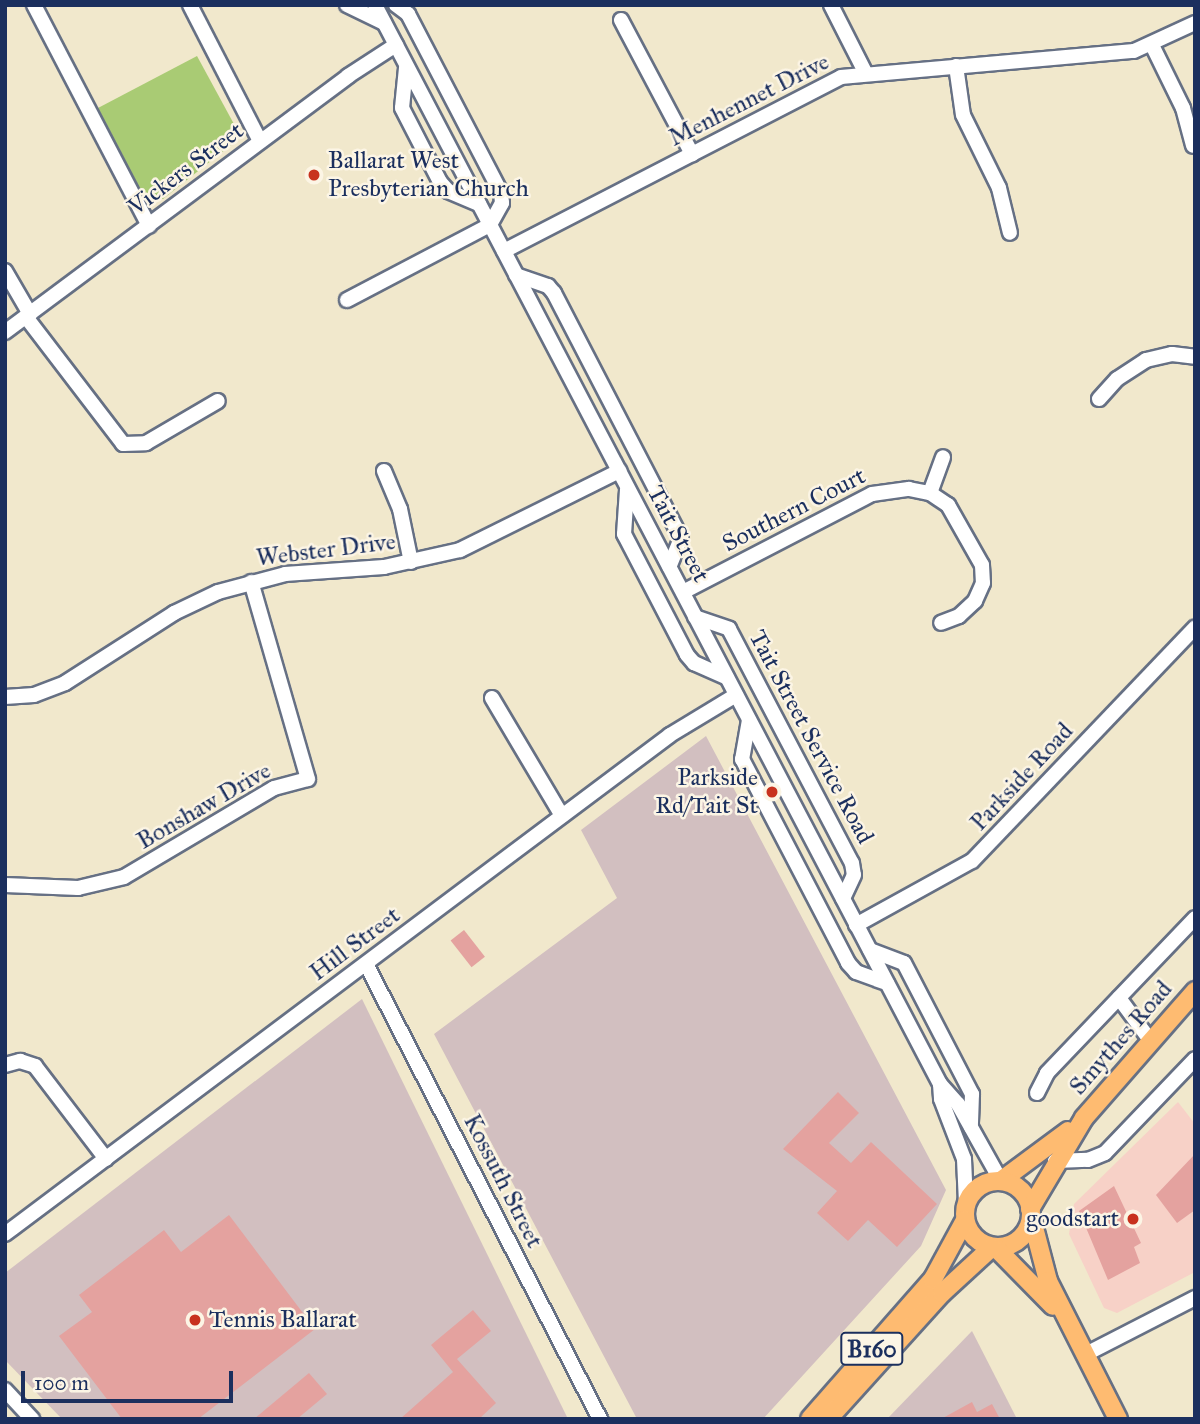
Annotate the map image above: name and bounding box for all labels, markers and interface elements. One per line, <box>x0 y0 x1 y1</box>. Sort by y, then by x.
street label: Menhennet Drive <box>664 47 834 153</box>
street label: Vickers Street <box>123 116 249 222</box>
place label: Ballarat West Presbyterian Church <box>328 147 529 203</box>
marker: Ballarat West Presbyterian Church <box>306 167 322 183</box>
street label: Southern Court <box>718 462 870 558</box>
street label: Tait Street <box>641 481 715 587</box>
street label: Webster Drive <box>255 527 397 573</box>
street label: Tait Street Service Road <box>742 625 880 849</box>
street label: Parkside Road <box>965 717 1079 837</box>
street label: Bonshaw Drive <box>132 756 276 856</box>
place label: Parkside Rd/Tait St <box>655 764 758 820</box>
marker: Parkside Rd/Tait St <box>764 784 780 800</box>
street label: Hill Street <box>304 901 406 987</box>
street label: Smythes Road <box>1064 975 1178 1101</box>
street label: Kossuth Street <box>457 1109 549 1253</box>
place label: goodstart <box>1026 1205 1119 1233</box>
marker: goodstart <box>1125 1211 1141 1227</box>
place label: Tennis Ballarat <box>209 1306 357 1334</box>
marker: Tennis Ballarat <box>187 1312 203 1328</box>
road number: B160 <box>839 1330 905 1368</box>
scale bar <box>24 1358 236 1402</box>
text: 100 m <box>34 1370 89 1396</box>

